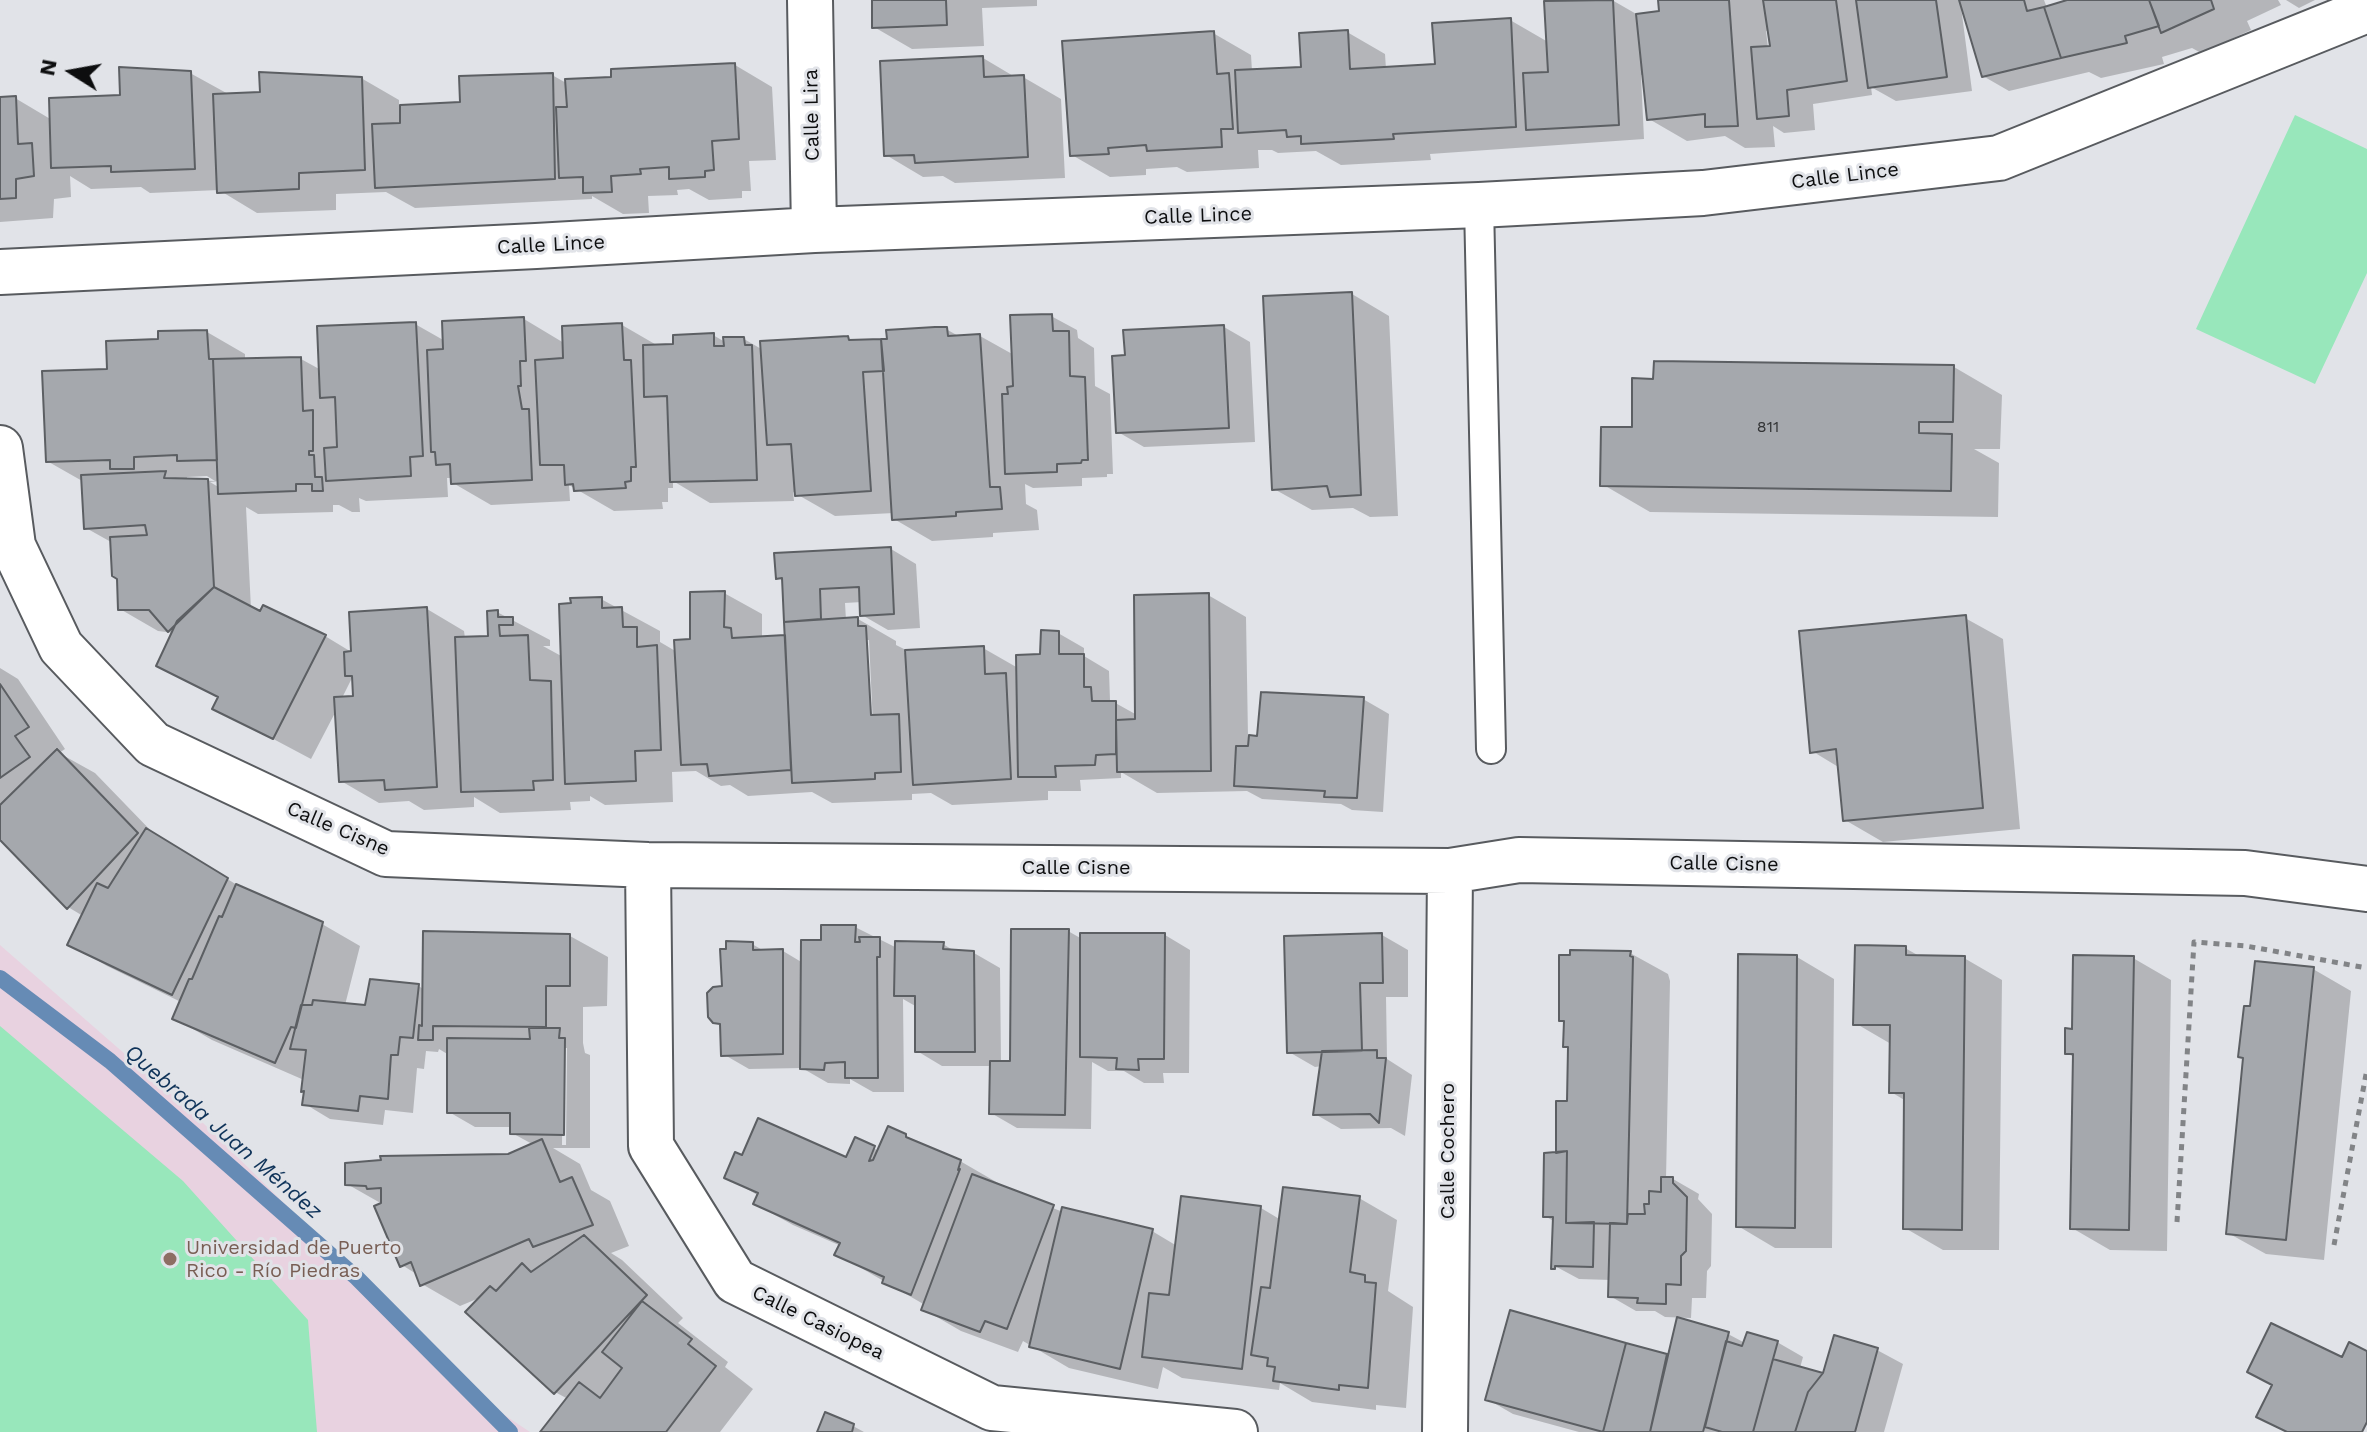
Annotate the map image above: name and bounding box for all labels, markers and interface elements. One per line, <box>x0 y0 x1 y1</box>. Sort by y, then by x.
north arrow <box>32 32 112 112</box>
text: N <box>34 57 62 78</box>
street label: Calle Lira <box>799 69 825 161</box>
street label: Calle Lince <box>1790 158 1900 194</box>
street label: Calle Lince <box>1144 202 1252 230</box>
street label: Calle Lince <box>496 230 606 260</box>
house number: 811 <box>1757 417 1779 437</box>
street label: Calle Cisne <box>283 797 393 861</box>
street label: Calle Cisne <box>1669 851 1779 877</box>
street label: Calle Cisne <box>1021 856 1131 880</box>
water label: Quebrada Juan Méndez <box>119 1039 327 1225</box>
street label: Calle Cochero <box>1436 1083 1460 1219</box>
place label: Universidad de Puerto Rico - Río Piedras <box>186 1236 401 1283</box>
marker: Universidad de Puerto Rico - Río Piedras <box>161 1250 179 1268</box>
street label: Calle Casiopea <box>748 1281 888 1365</box>

